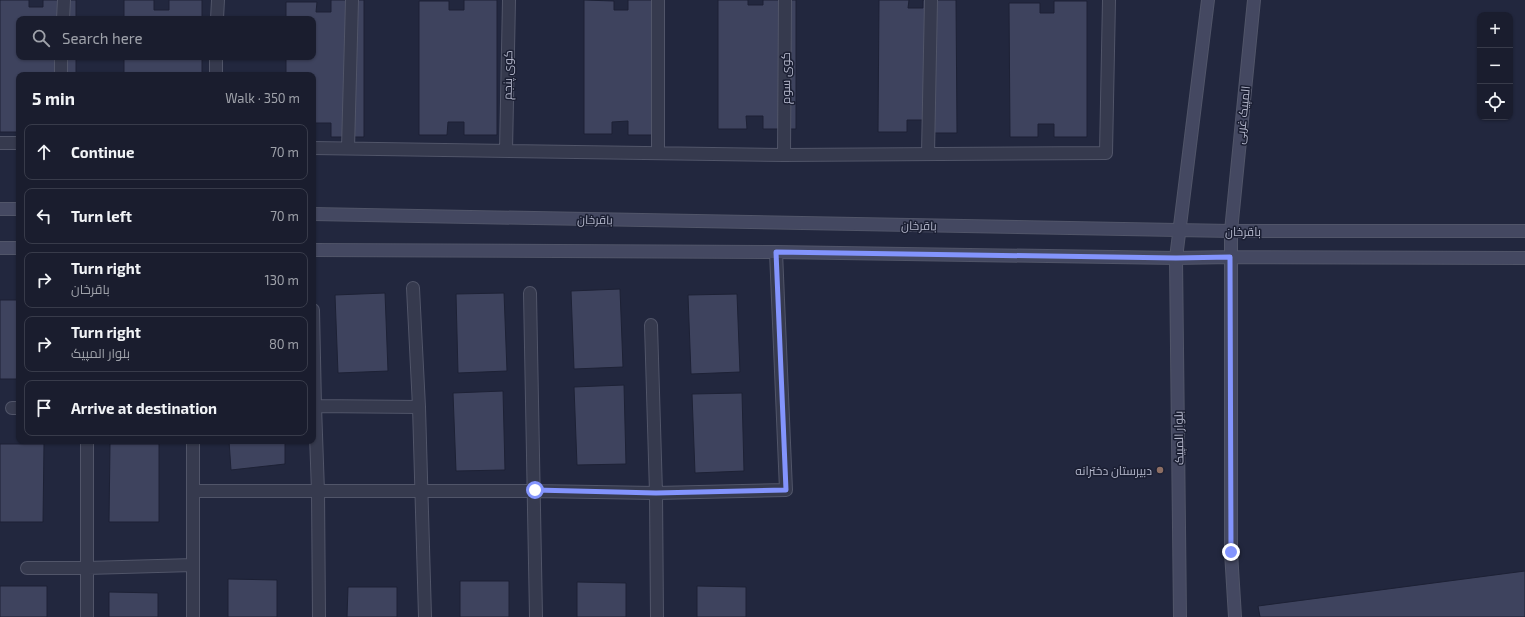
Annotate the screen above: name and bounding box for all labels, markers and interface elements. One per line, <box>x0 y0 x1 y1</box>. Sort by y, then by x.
map controls <box>1477 12 1513 120</box>
button: + <box>1477 12 1513 48</box>
search box <box>16 16 316 60</box>
icon: search <box>30 27 52 49</box>
text: Search here <box>62 29 143 47</box>
button: − <box>1477 48 1513 84</box>
street label: کوی پنجم <box>500 50 517 100</box>
street label: کوی سوم <box>778 52 794 104</box>
button: locate <box>1477 84 1513 120</box>
street label: المپیک غربی <box>1232 85 1254 145</box>
text: 5 min <box>32 88 75 108</box>
text: Walk · 350 m <box>225 90 300 106</box>
icon: ahead <box>33 141 55 163</box>
text: Continue <box>71 143 134 161</box>
text: 70 m <box>270 144 299 160</box>
icon: left <box>33 205 55 227</box>
text: Turn left <box>71 207 132 225</box>
text: 70 m <box>270 208 299 224</box>
street label: باقرخان <box>577 212 613 227</box>
street label: باقرخان <box>901 218 937 233</box>
street label: باقرخان <box>1225 224 1261 239</box>
text: Turn right <box>71 259 141 277</box>
icon: right <box>33 269 55 291</box>
text: 130 m <box>264 272 299 288</box>
text: باقرخان <box>71 281 110 297</box>
text: Turn right <box>71 323 141 341</box>
icon: right <box>33 333 55 355</box>
text: 80 m <box>269 336 299 352</box>
text: بلوار المپیک <box>71 345 130 361</box>
icon: arrive <box>33 397 55 419</box>
text: Arrive at destination <box>71 399 217 417</box>
street label: بلوار المپیک <box>1171 411 1187 465</box>
place label: دبیرستان دخترانه <box>1075 463 1152 478</box>
marker: دبیرستان دخترانه <box>1155 465 1165 475</box>
route start <box>526 481 544 499</box>
route end <box>1222 543 1240 561</box>

